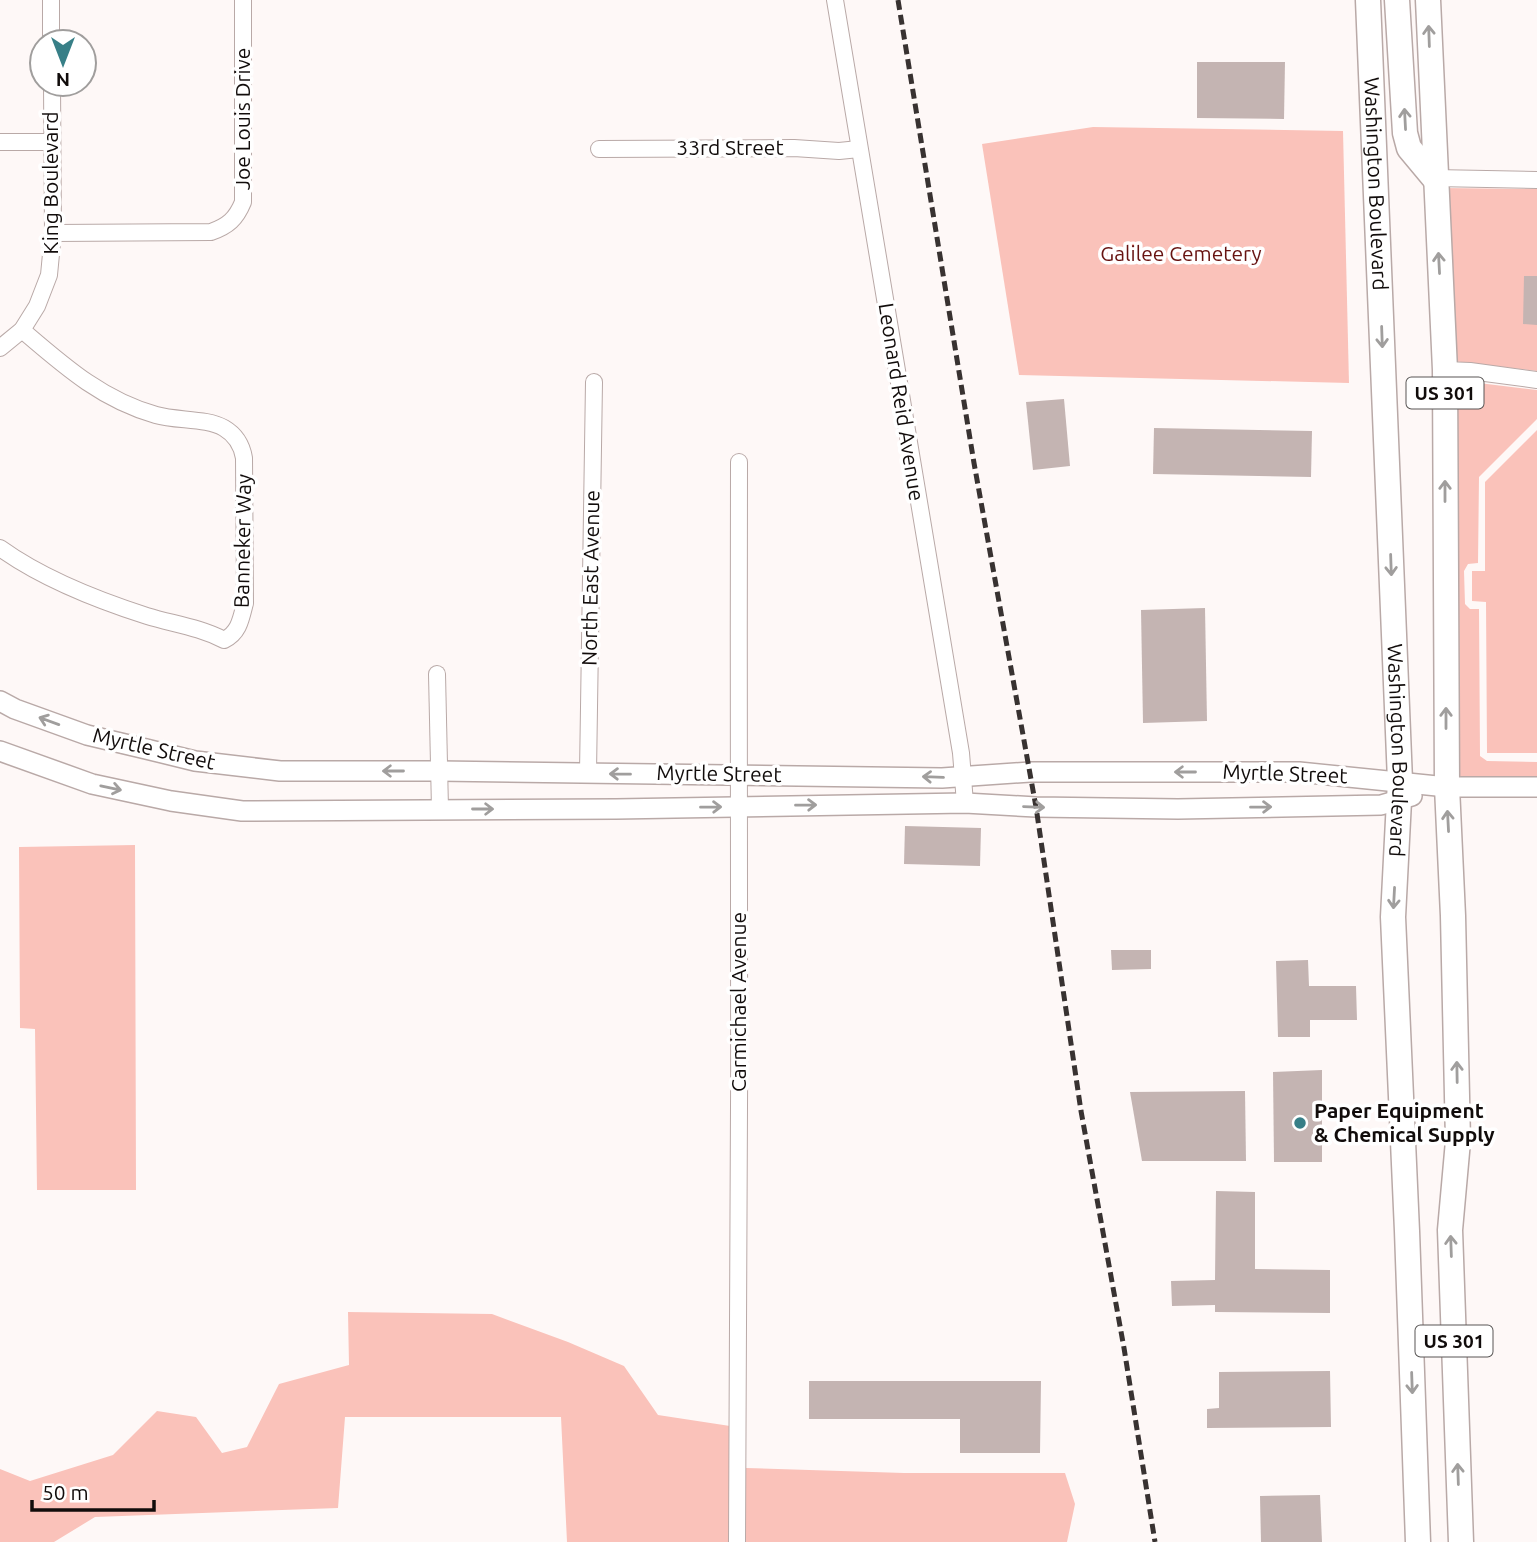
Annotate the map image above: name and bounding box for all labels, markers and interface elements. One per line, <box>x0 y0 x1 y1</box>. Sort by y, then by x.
one-way arrow <box>1422 25 1435 48</box>
north arrow <box>28 28 98 98</box>
street label: Joe Louis Drive <box>230 48 254 190</box>
text: N <box>56 69 70 91</box>
street label: Washington Boulevard <box>1360 77 1393 291</box>
one-way arrow <box>1398 108 1411 131</box>
street label: King Boulevard <box>38 111 62 255</box>
street label: 33rd Street <box>676 135 784 159</box>
park label: Galilee Cemetery <box>1100 241 1262 265</box>
one-way arrow <box>1432 253 1445 275</box>
street label: Leonard Reid Avenue <box>874 301 929 502</box>
one-way arrow <box>1376 326 1389 349</box>
road number: US 301 <box>1406 378 1484 408</box>
street label: Banneker Way <box>229 474 255 608</box>
one-way arrow <box>1439 480 1452 503</box>
street label: North East Avenue <box>576 490 604 666</box>
one-way arrow <box>1385 553 1398 576</box>
street label: Washington Boulevard <box>1383 643 1413 858</box>
one-way arrow <box>1439 707 1453 730</box>
one-way arrow <box>39 714 61 726</box>
street label: Myrtle Street <box>91 722 218 774</box>
street label: Myrtle Street <box>1222 759 1348 787</box>
street label: Myrtle Street <box>656 760 782 786</box>
one-way arrow <box>382 764 405 778</box>
one-way arrow <box>1174 765 1197 779</box>
one-way arrow <box>609 767 632 780</box>
one-way arrow <box>922 771 945 784</box>
one-way arrow <box>99 781 122 795</box>
one-way arrow <box>794 798 817 812</box>
one-way arrow <box>699 800 722 814</box>
one-way arrow <box>1022 800 1045 813</box>
one-way arrow <box>1249 800 1272 813</box>
one-way arrow <box>472 802 495 816</box>
one-way arrow <box>1442 809 1455 832</box>
one-way arrow <box>1387 887 1400 910</box>
street label: Carmichael Avenue <box>726 912 750 1092</box>
one-way arrow <box>1450 1061 1464 1084</box>
place label: Paper Equipment & Chemical Supply <box>1314 1098 1495 1146</box>
marker: Paper Equipment & Chemical Supply <box>1292 1115 1308 1131</box>
one-way arrow <box>1444 1235 1457 1258</box>
road number: US 301 <box>1416 1326 1492 1357</box>
one-way arrow <box>1406 1371 1419 1394</box>
one-way arrow <box>1452 1463 1465 1486</box>
scale bar <box>32 1468 154 1512</box>
text: 50 m <box>42 1480 89 1504</box>

